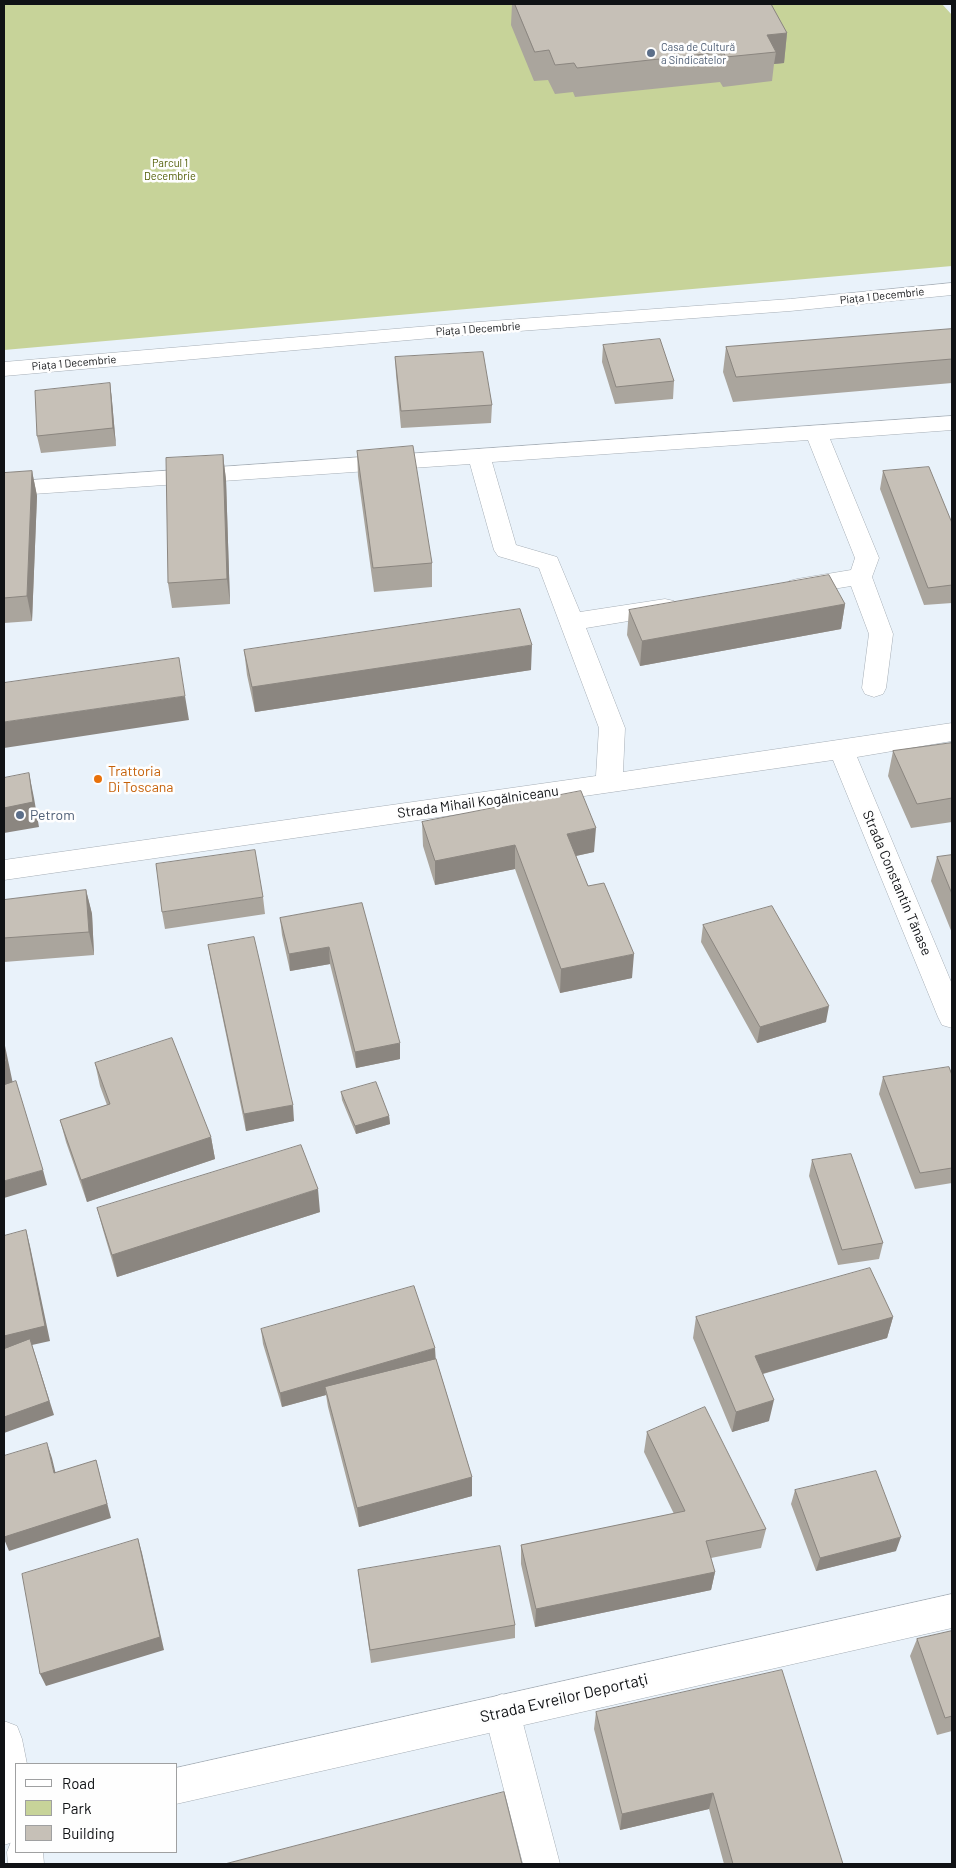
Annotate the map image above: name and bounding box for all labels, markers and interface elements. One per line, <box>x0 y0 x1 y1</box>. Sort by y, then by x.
place label: Casa de Cultură a Sindicatelor <box>661 40 735 66</box>
marker: Casa de Cultură a Sindicatelor <box>645 47 657 59</box>
park label: Parcul 1 Decembrie <box>144 156 196 182</box>
street label: Piața 1 Decembrie <box>839 285 925 307</box>
street label: Piața 1 Decembrie <box>435 319 521 339</box>
street label: Piața 1 Decembrie <box>31 353 117 373</box>
place label: Trattoria Di Toscana <box>108 763 174 796</box>
marker: Trattoria Di Toscana <box>92 773 104 785</box>
street label: Strada Mihail Kogălniceanu <box>396 782 560 822</box>
place label: Petrom <box>30 807 75 823</box>
street label: Strada Constantin Tănase <box>859 808 935 958</box>
marker: Petrom <box>14 809 26 821</box>
street label: Strada Evreilor Deportaţi <box>478 1669 650 1727</box>
legend <box>15 1763 178 1853</box>
text: Road <box>62 1774 95 1792</box>
text: Park <box>62 1799 91 1817</box>
text: Building <box>62 1824 115 1842</box>

